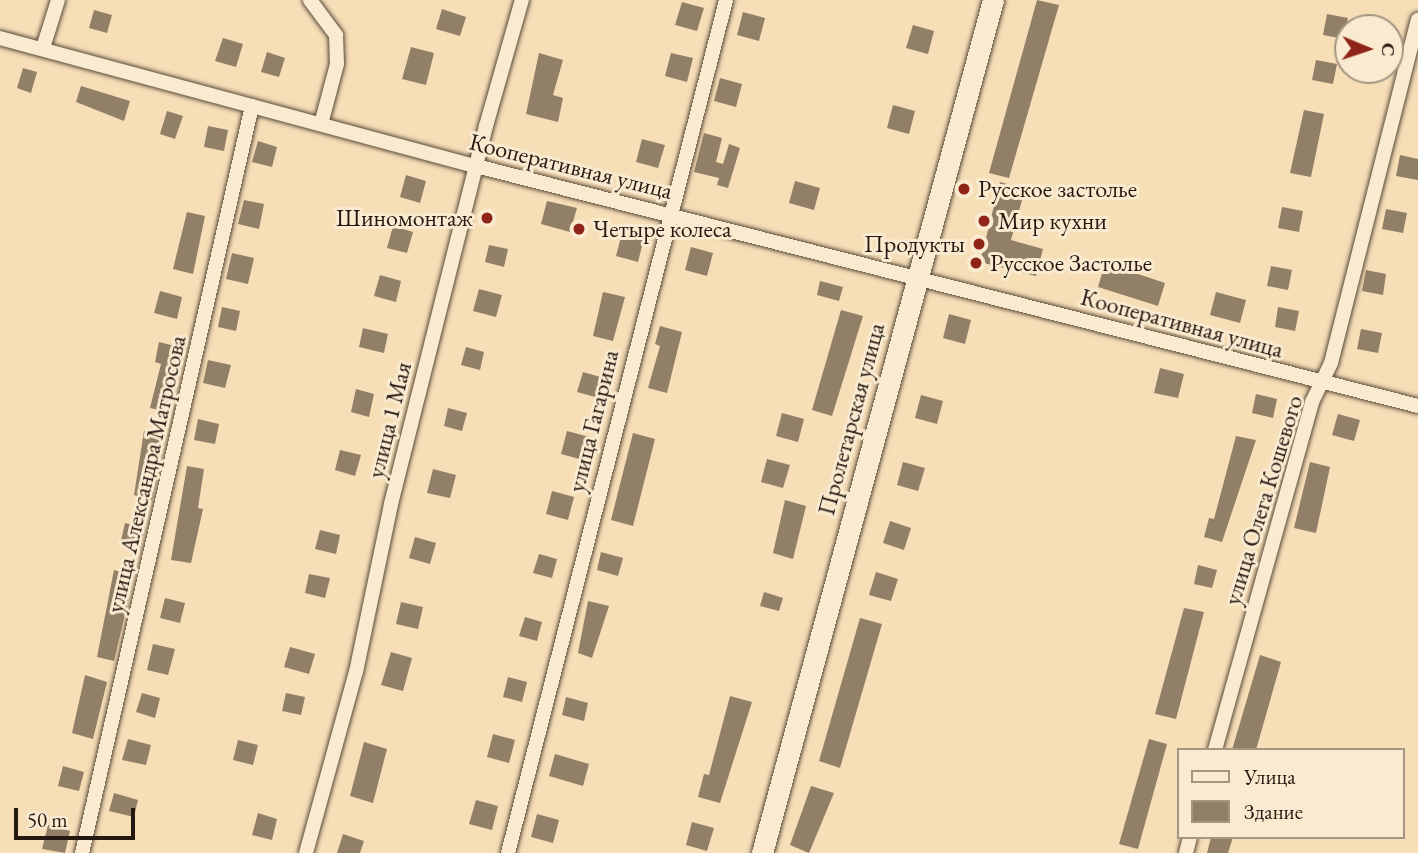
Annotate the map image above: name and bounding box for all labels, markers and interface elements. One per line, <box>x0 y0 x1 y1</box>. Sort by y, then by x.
north arrow <box>1334 14 1404 84</box>
text: С <box>1376 42 1401 57</box>
street label: Кооперативная улица <box>466 127 676 205</box>
place label: Русское застолье <box>978 175 1137 203</box>
marker: Русское застолье <box>956 181 972 197</box>
place label: Шиномонтаж <box>336 204 473 232</box>
place label: Мир кухни <box>998 207 1107 235</box>
marker: Шиномонтаж <box>479 210 495 226</box>
marker: Мир кухни <box>976 213 992 229</box>
place label: Четыре колеса <box>593 215 732 243</box>
marker: Четыре колеса <box>571 221 587 237</box>
place label: Продукты <box>864 230 965 258</box>
marker: Продукты <box>971 236 987 252</box>
place label: Русское Застолье <box>990 249 1152 277</box>
marker: Русское Застолье <box>968 255 984 271</box>
street label: Кооперативная улица <box>1078 282 1286 364</box>
street label: Пролетарская улица <box>811 320 891 518</box>
street label: улица Александра Матросова <box>100 332 192 616</box>
street label: улица Гагарина <box>561 347 625 495</box>
street label: улица 1 Мая <box>361 359 417 481</box>
street label: улица Олега Кошевого <box>1217 392 1309 608</box>
legend <box>1176 748 1404 839</box>
text: Улица <box>1244 763 1296 790</box>
scale bar <box>18 794 138 838</box>
text: Здание <box>1244 798 1303 825</box>
text: 50 m <box>27 806 68 833</box>

